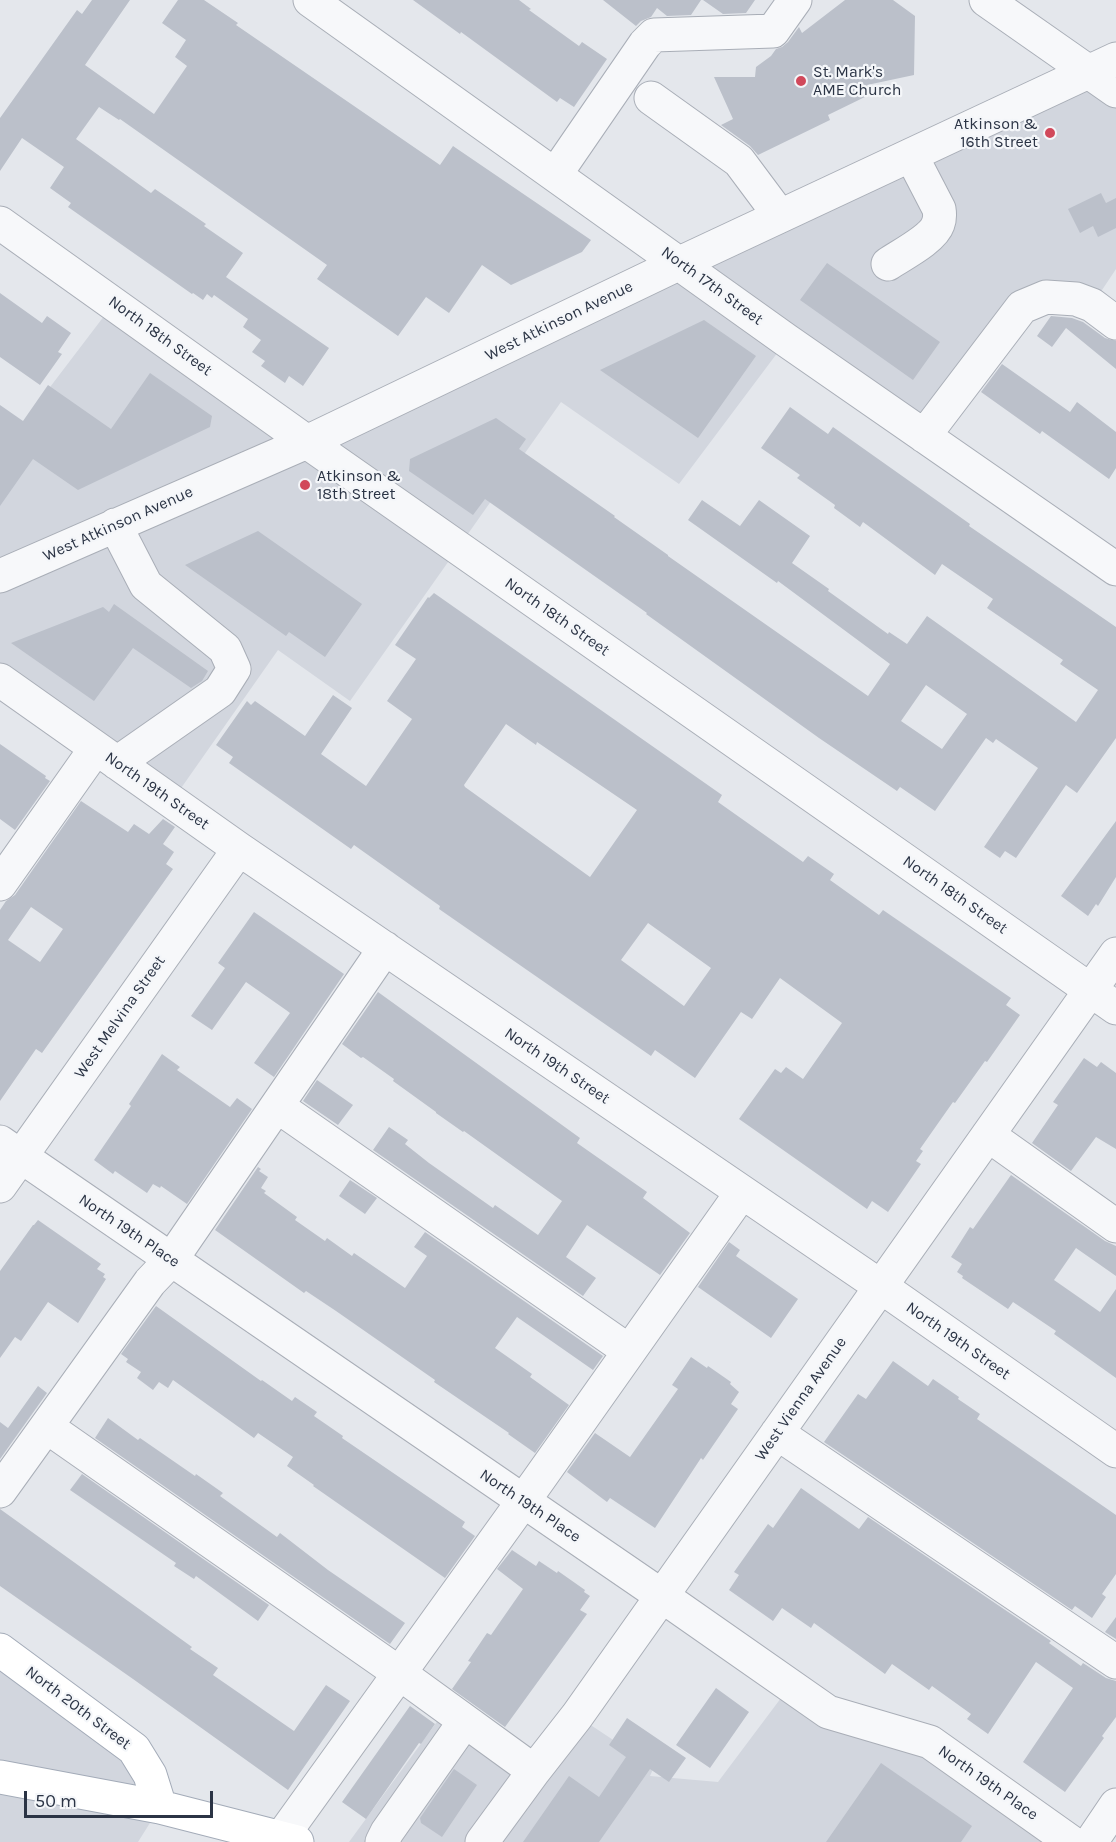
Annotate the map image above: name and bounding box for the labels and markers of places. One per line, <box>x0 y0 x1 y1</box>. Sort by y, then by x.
place label: St. Mark's AME Church <box>813 62 901 100</box>
marker: St. Mark's AME Church <box>794 74 808 88</box>
place label: Atkinson & 16th Street <box>954 114 1038 152</box>
marker: Atkinson & 16th Street <box>1043 126 1057 140</box>
place label: Atkinson & 18th Street <box>317 466 401 504</box>
marker: Atkinson & 18th Street <box>298 478 312 492</box>

